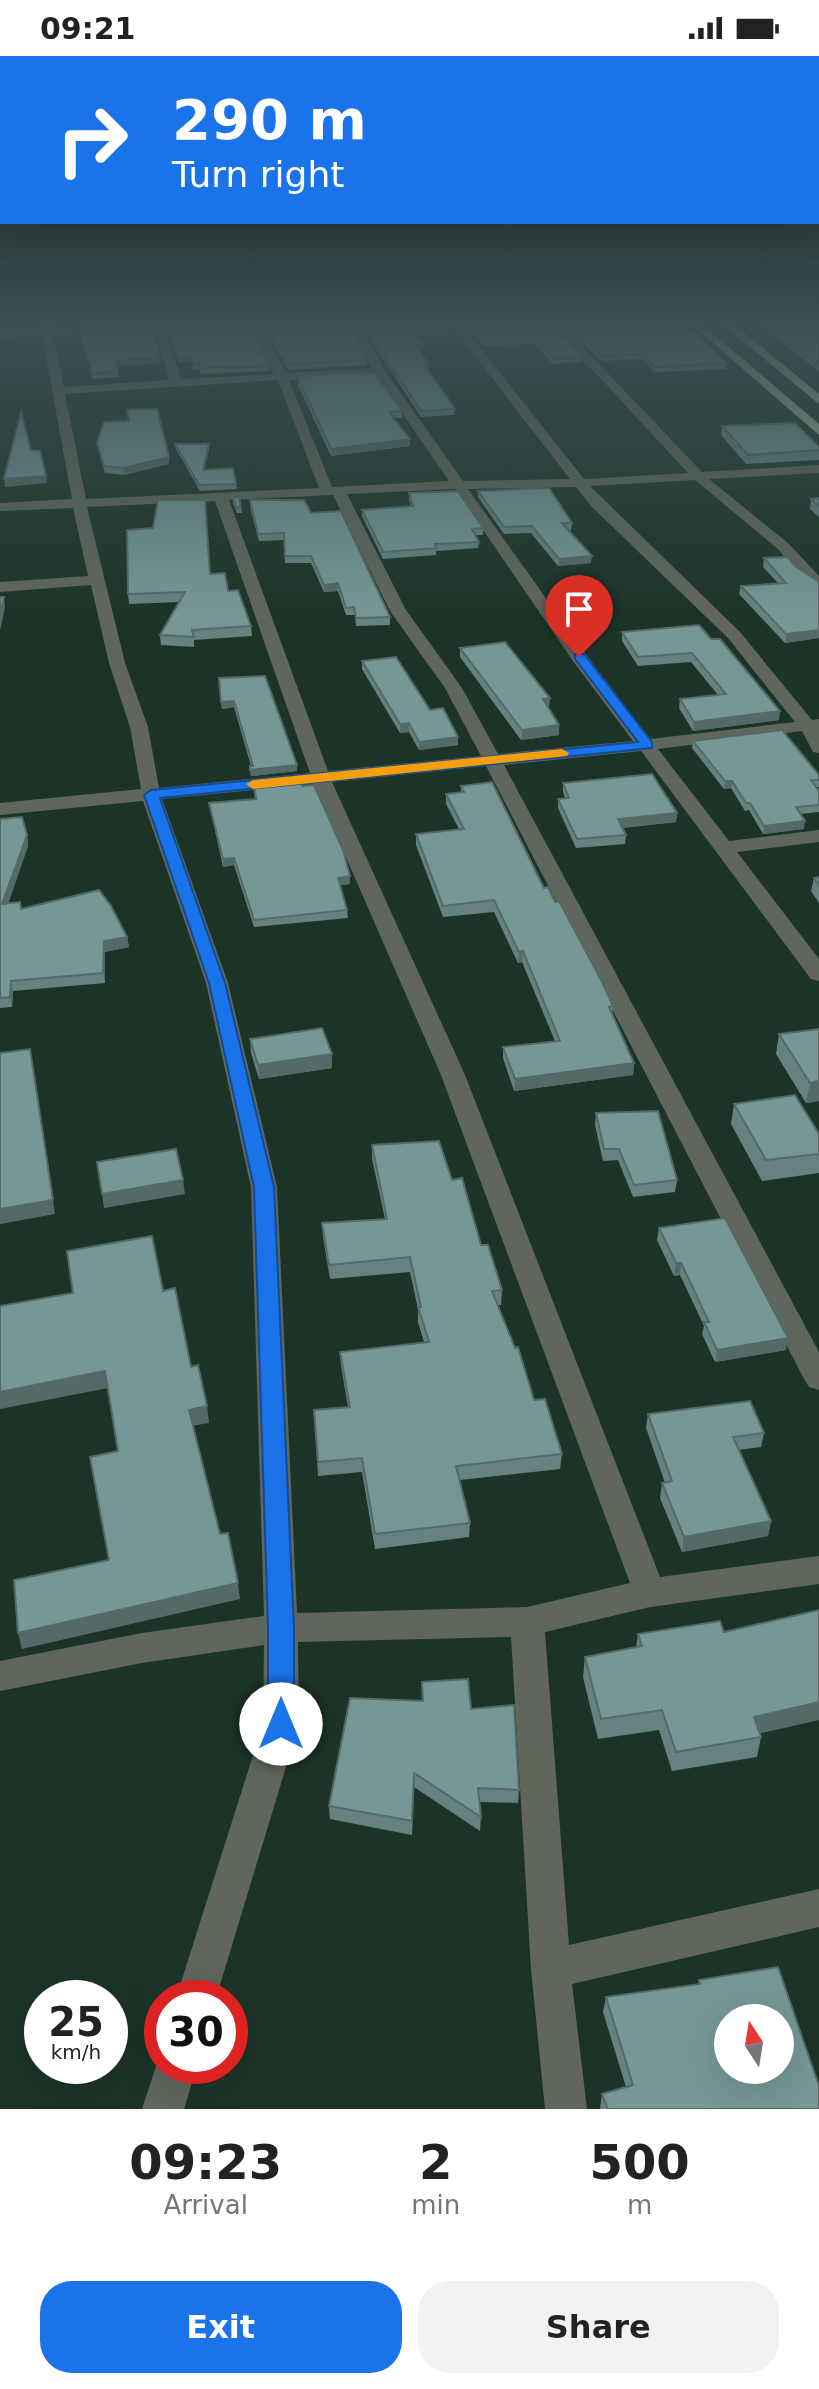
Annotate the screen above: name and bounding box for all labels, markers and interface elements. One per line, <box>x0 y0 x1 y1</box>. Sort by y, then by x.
text: 09:21 <box>40 11 136 46</box>
text: 290 m <box>172 87 367 152</box>
icon: right <box>40 88 144 192</box>
text: Turn right <box>172 154 344 195</box>
pin <box>545 575 613 657</box>
icon: arrive <box>557 587 601 631</box>
position arrow <box>239 1682 323 1766</box>
speed limit sign: 30 <box>144 1980 248 2084</box>
text: 25 <box>48 1999 104 2045</box>
north arrow <box>714 2004 794 2084</box>
map controls <box>714 2004 794 2084</box>
text: km/h <box>51 2040 101 2064</box>
text: 09:23 <box>129 2134 282 2190</box>
text: 2 <box>419 2134 452 2190</box>
text: 500 <box>590 2134 690 2190</box>
text: Arrival <box>163 2190 248 2220</box>
text: min <box>411 2190 460 2220</box>
text: m <box>627 2190 652 2220</box>
button: Exit <box>40 2281 402 2373</box>
button: Share <box>418 2281 779 2373</box>

